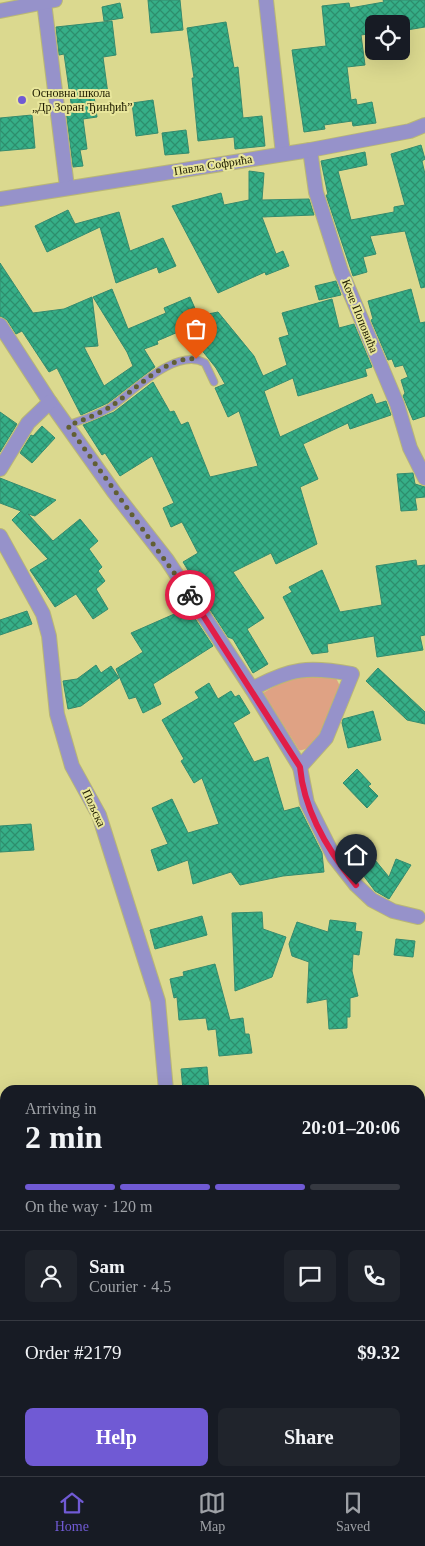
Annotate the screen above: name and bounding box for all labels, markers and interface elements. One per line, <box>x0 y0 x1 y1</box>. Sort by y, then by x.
map controls <box>365 15 410 60</box>
button: locate <box>365 15 410 60</box>
place label: Основна школа „Др Зоран Ђинђић” <box>32 86 133 114</box>
marker: Основна школа „Др Зоран Ђинђић” <box>16 94 28 106</box>
street label: Павла Софрића <box>173 152 254 178</box>
street label: Коче Поповића <box>339 277 381 355</box>
pin <box>175 308 217 359</box>
icon: bag <box>182 315 210 343</box>
courier <box>165 570 215 620</box>
icon: bike <box>176 581 204 609</box>
street label: Пољска <box>79 787 109 830</box>
pin <box>335 834 377 885</box>
icon: home <box>342 841 370 869</box>
text: Arriving in <box>25 1100 97 1117</box>
text: 20:01–20:06 <box>302 1117 400 1138</box>
text: 2 min <box>25 1119 102 1155</box>
text: On the way · 120 m <box>25 1198 153 1215</box>
button: person <box>25 1250 77 1302</box>
button: chat <box>284 1250 336 1302</box>
button: phone <box>348 1250 400 1302</box>
text: Sam <box>89 1256 125 1277</box>
text: Courier · 4.5 <box>89 1278 171 1295</box>
text: Order #2179 <box>25 1342 122 1363</box>
text: $9.32 <box>357 1342 400 1363</box>
button: Help <box>25 1408 208 1466</box>
button: Share <box>218 1408 400 1466</box>
tab: Home <box>55 1489 89 1535</box>
tab: Map <box>198 1489 226 1535</box>
tab: Saved <box>336 1489 370 1535</box>

